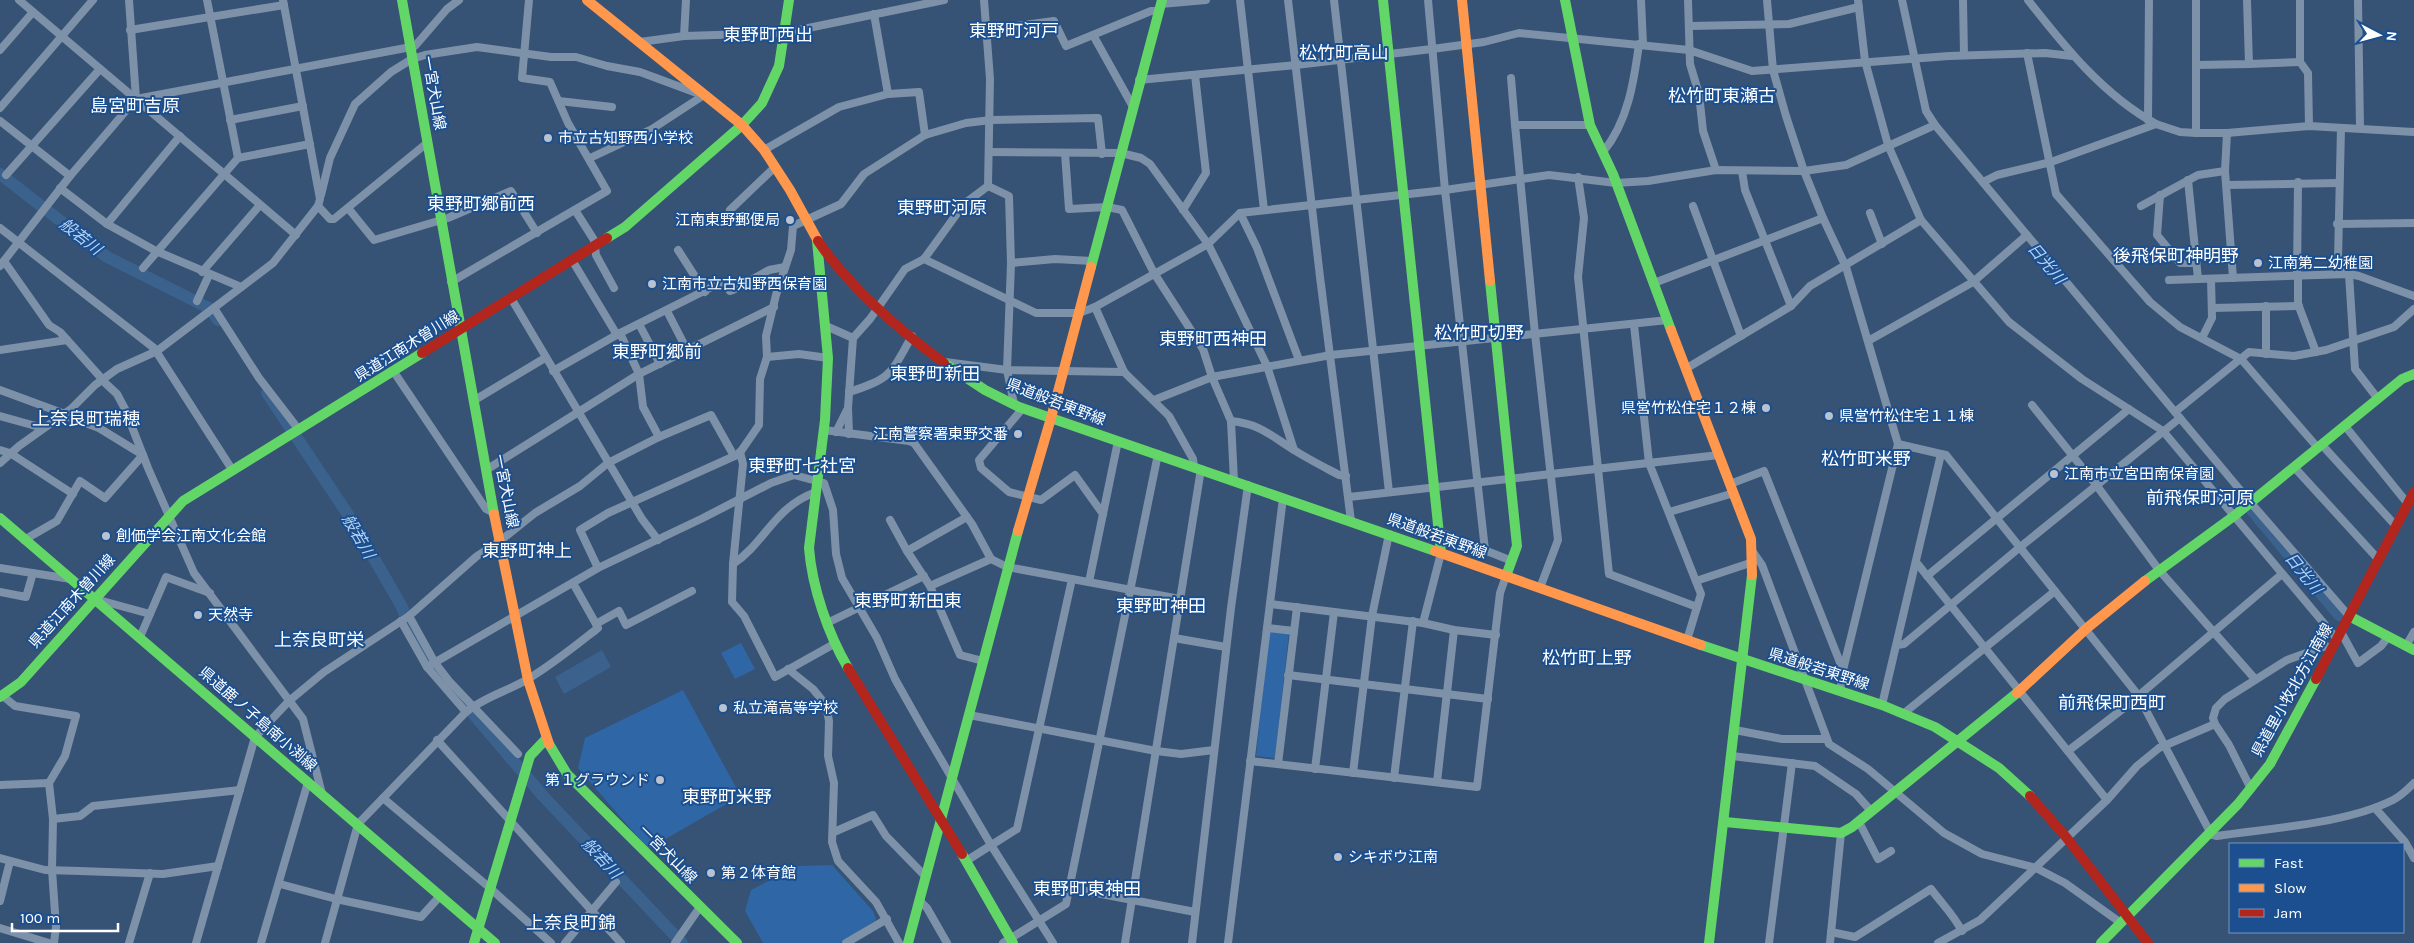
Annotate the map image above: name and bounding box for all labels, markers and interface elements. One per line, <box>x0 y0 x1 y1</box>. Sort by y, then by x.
north arrow <box>2354 10 2404 60</box>
district label: 東野町河戸 <box>969 20 1059 42</box>
district label: 東野町西出 <box>723 24 813 46</box>
text: N <box>2382 30 2400 42</box>
district label: 松竹町高山 <box>1299 42 1389 64</box>
street label: 一宮犬山線 <box>419 54 449 132</box>
district label: 松竹町東瀬古 <box>1668 85 1776 107</box>
district label: 島宮町吉原 <box>90 95 180 117</box>
place label: 市立古知野西小学校 <box>558 129 693 147</box>
marker: 市立古知野西小学校 <box>542 132 554 144</box>
district label: 東野町郷前西 <box>427 193 535 215</box>
district label: 東野町河原 <box>897 197 987 219</box>
place label: 江南東野郵便局 <box>675 211 780 229</box>
water label: 般若川 <box>56 214 107 260</box>
marker: 江南東野郵便局 <box>784 214 796 226</box>
water label: 日光川 <box>2024 239 2071 289</box>
district label: 後飛保町神明野 <box>2113 245 2239 267</box>
place label: 江南第二幼稚園 <box>2268 254 2373 272</box>
marker: 江南第二幼稚園 <box>2252 257 2264 269</box>
place label: 江南市立古知野西保育園 <box>662 275 827 293</box>
marker: 江南市立古知野西保育園 <box>646 278 658 290</box>
street label: 県道江南木曽川線 <box>351 307 463 385</box>
district label: 松竹町切野 <box>1434 322 1524 344</box>
district label: 東野町西神田 <box>1159 328 1267 350</box>
district label: 東野町郷前 <box>612 341 702 363</box>
district label: 東野町新田 <box>890 363 980 385</box>
street label: 県道般若東野線 <box>1004 375 1108 429</box>
place label: 県営竹松住宅１２棟 <box>1621 399 1756 417</box>
marker: 県営竹松住宅１２棟 <box>1760 402 1772 414</box>
place label: 県営竹松住宅１１棟 <box>1839 407 1974 425</box>
district label: 上奈良町瑞穂 <box>32 408 140 430</box>
marker: 県営竹松住宅１１棟 <box>1823 410 1835 422</box>
place label: 江南警察署東野交番 <box>873 425 1008 443</box>
marker: 江南警察署東野交番 <box>1012 428 1024 440</box>
district label: 松竹町米野 <box>1821 448 1911 470</box>
street label: 一宮犬山線 <box>490 452 522 530</box>
district label: 東野町七社宮 <box>748 455 856 477</box>
place label: 江南市立宮田南保育園 <box>2064 465 2214 483</box>
marker: 江南市立宮田南保育園 <box>2048 468 2060 480</box>
district label: 前飛保町河原 <box>2146 487 2254 509</box>
street label: 県道般若東野線 <box>1385 510 1489 562</box>
water label: 般若川 <box>338 511 380 564</box>
place label: 創価学会江南文化会館 <box>116 527 266 545</box>
marker: 創価学会江南文化会館 <box>100 530 112 542</box>
district label: 東野町神上 <box>482 540 572 562</box>
water label: 日光川 <box>2281 549 2327 599</box>
street label: 県道江南木曽川線 <box>25 550 119 652</box>
district label: 東野町新田東 <box>854 590 962 612</box>
district label: 東野町神田 <box>1116 595 1206 617</box>
place label: 天然寺 <box>208 606 253 624</box>
marker: 天然寺 <box>192 609 204 621</box>
street label: 県道里小牧北方江南線 <box>2248 620 2336 760</box>
district label: 上奈良町栄 <box>274 629 364 651</box>
street label: 県道般若東野線 <box>1766 644 1872 694</box>
district label: 松竹町上野 <box>1542 647 1632 669</box>
street label: 県道鹿ノ子島南小渕線 <box>195 663 321 775</box>
district label: 前飛保町西町 <box>2058 692 2166 714</box>
place label: 私立滝高等学校 <box>733 699 838 717</box>
marker: 私立滝高等学校 <box>717 702 729 714</box>
place label: 第１グラウンド <box>545 771 650 789</box>
marker: 第１グラウンド <box>654 774 666 786</box>
district label: 東野町米野 <box>682 786 772 808</box>
street label: 一宮犬山線 <box>635 821 701 887</box>
water label: 般若川 <box>578 834 626 884</box>
legend <box>2229 843 2404 933</box>
place label: シキボウ江南 <box>1348 848 1438 866</box>
marker: シキボウ江南 <box>1332 851 1344 863</box>
text: Fast <box>2274 854 2304 872</box>
place label: 第２体育館 <box>721 864 796 882</box>
marker: 第２体育館 <box>705 867 717 879</box>
district label: 東野町東神田 <box>1033 878 1141 900</box>
text: Slow <box>2274 879 2306 897</box>
scale bar <box>12 900 119 932</box>
text: Jam <box>2274 904 2302 922</box>
text: 100 m <box>20 909 60 927</box>
district label: 上奈良町錦 <box>526 912 616 934</box>

